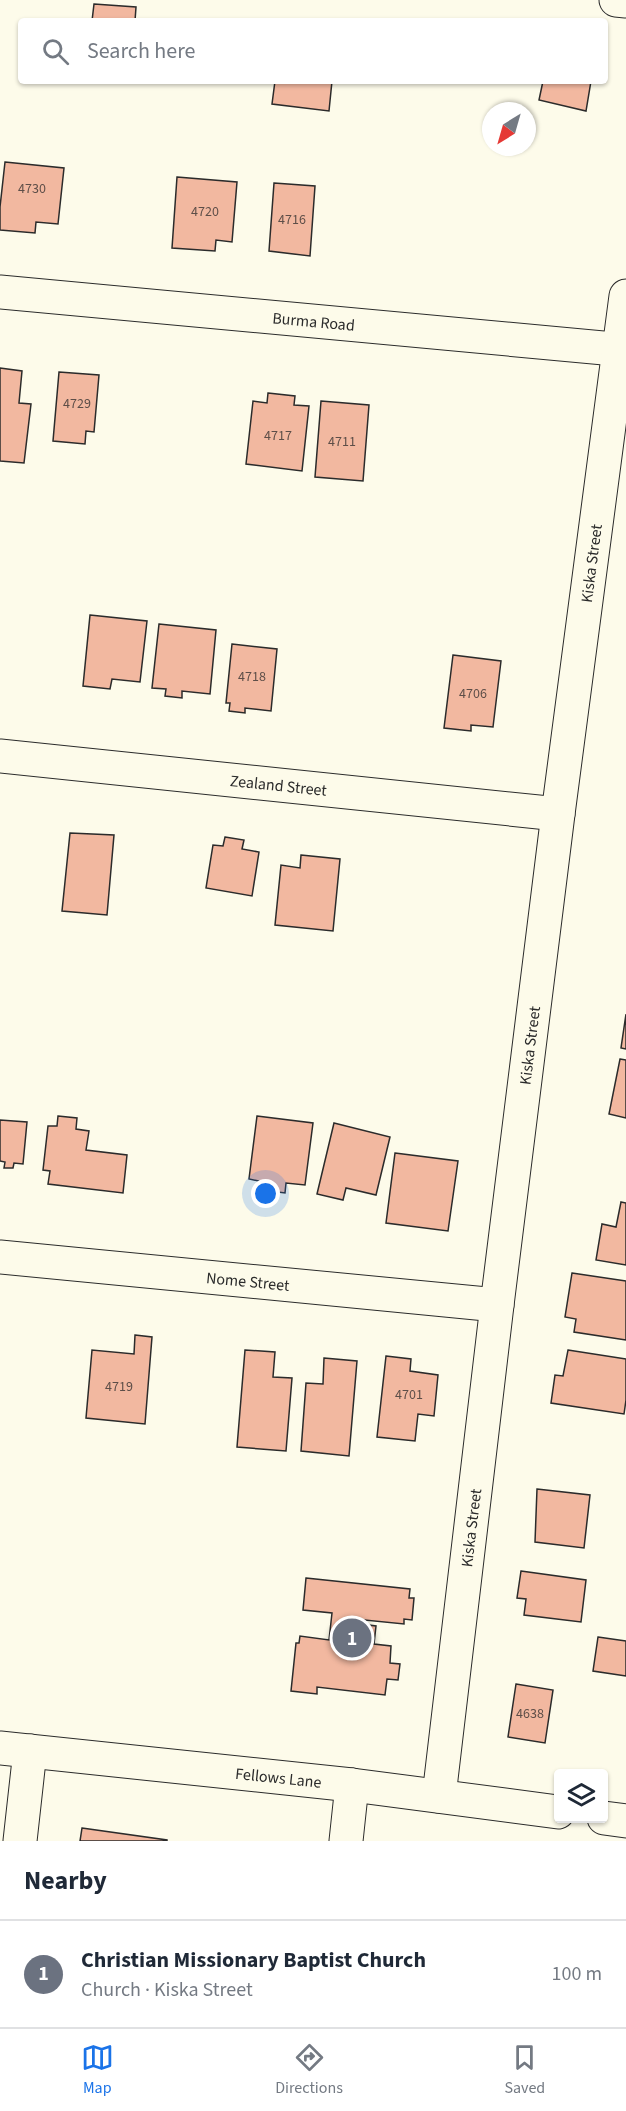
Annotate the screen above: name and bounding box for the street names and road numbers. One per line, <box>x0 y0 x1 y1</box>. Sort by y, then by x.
street label: Burma Road <box>271 307 356 337</box>
street label: Kiska Street <box>576 522 608 604</box>
street label: Zealand Street <box>229 770 328 802</box>
street label: Kiska Street <box>514 1004 546 1086</box>
street label: Nome Street <box>205 1267 291 1297</box>
street label: Kiska Street <box>456 1487 487 1569</box>
street label: Fellows Lane <box>234 1763 323 1794</box>

